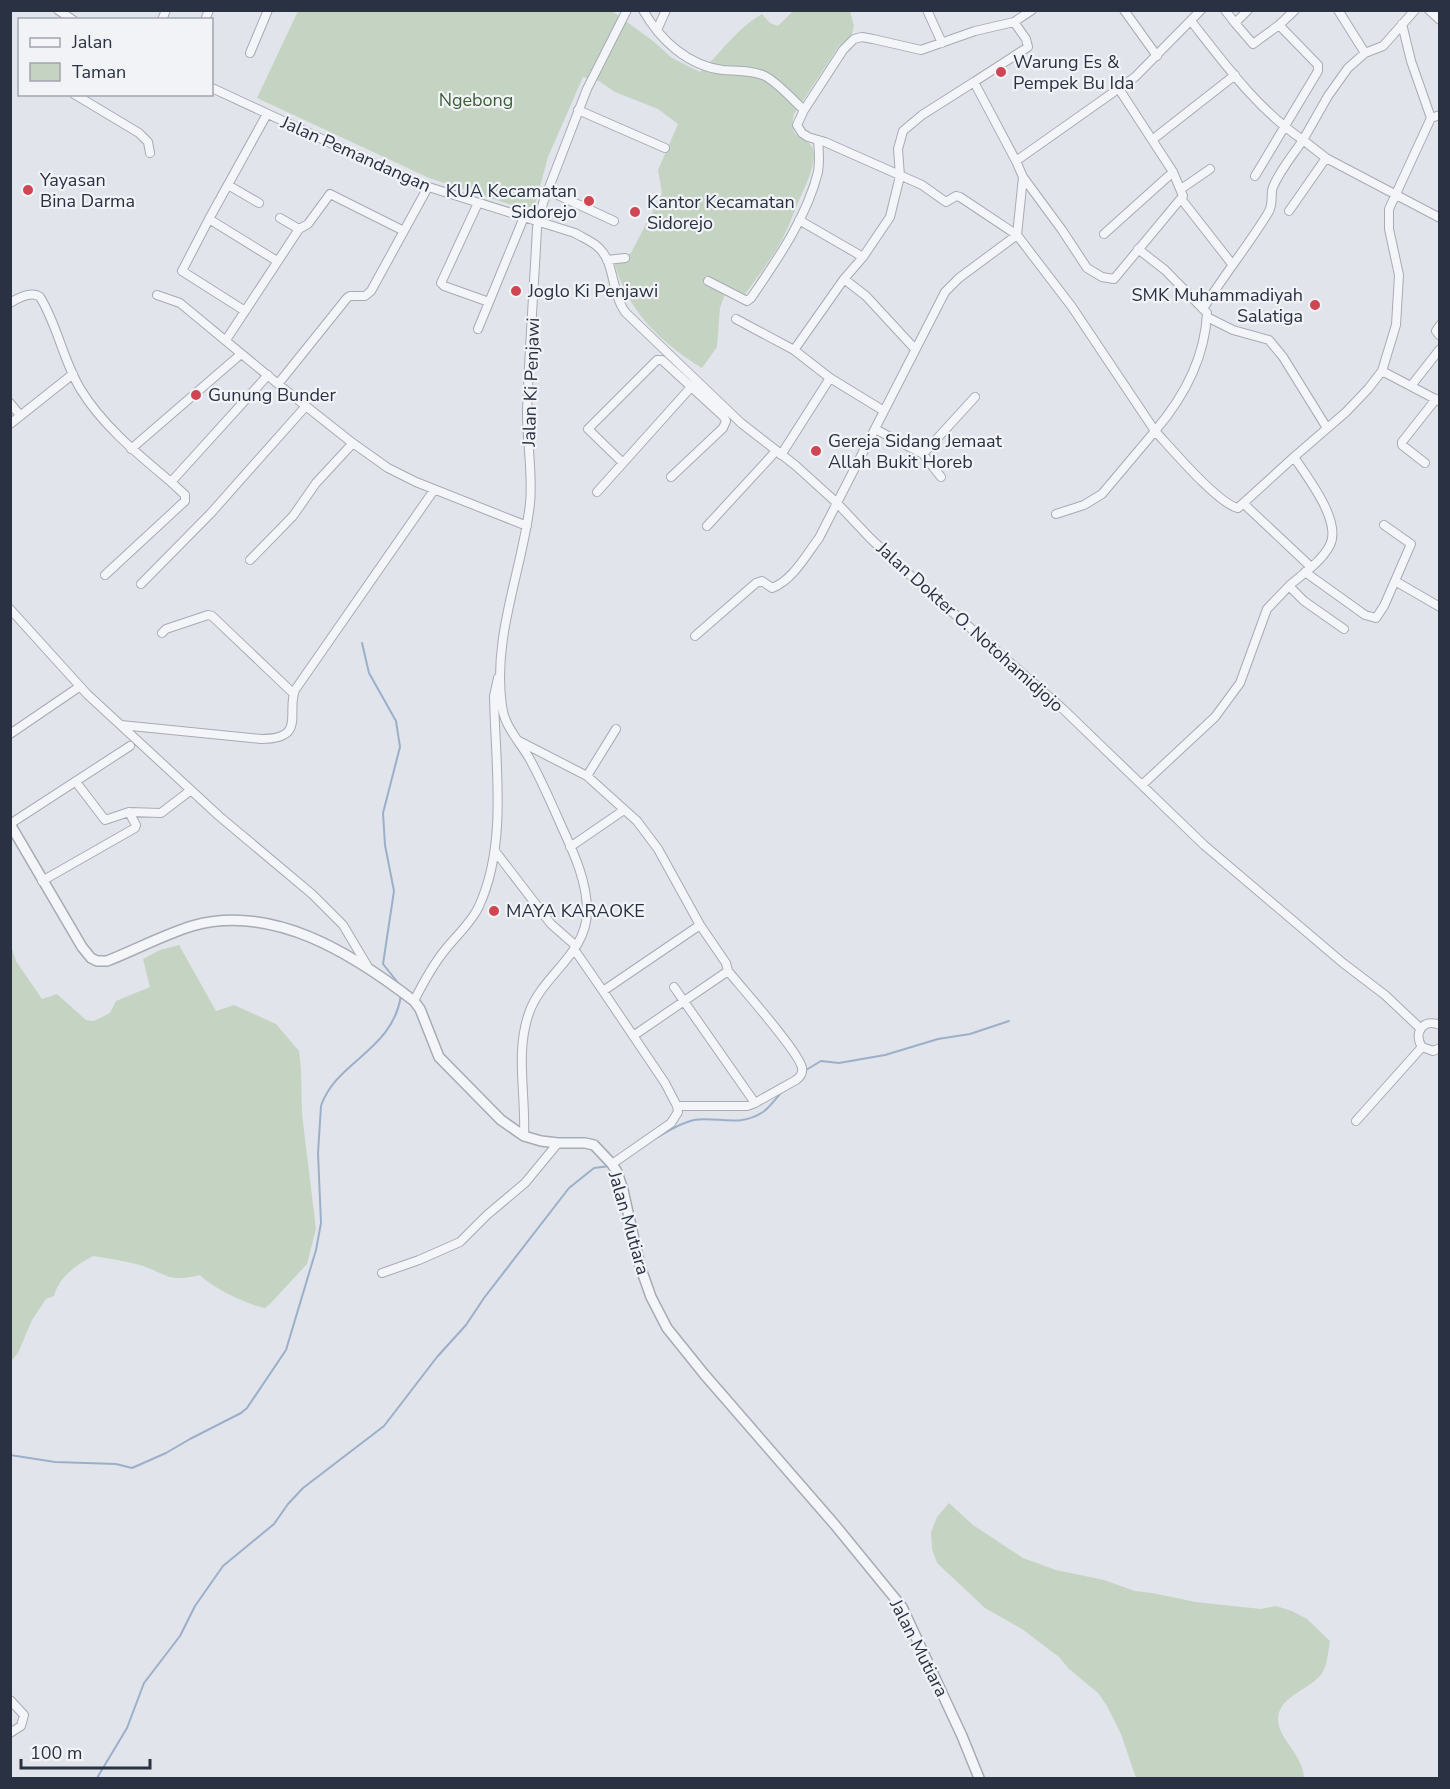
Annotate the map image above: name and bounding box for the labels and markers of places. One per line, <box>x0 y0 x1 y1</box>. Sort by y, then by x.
place label: Warung Es & Pempek Bu Ida <box>1013 50 1134 95</box>
marker: Warung Es & Pempek Bu Ida <box>994 65 1008 79</box>
place label: Yayasan Bina Darma <box>39 168 135 213</box>
place label: KUA Kecamatan Sidorejo <box>446 179 577 224</box>
marker: Yayasan Bina Darma <box>21 183 35 197</box>
place label: Kantor Kecamatan Sidorejo <box>647 190 795 235</box>
marker: KUA Kecamatan Sidorejo <box>582 194 596 208</box>
marker: Kantor Kecamatan Sidorejo <box>628 205 642 219</box>
place label: Joglo Ki Penjawi <box>527 279 658 303</box>
place label: SMK Muhammadiyah Salatiga <box>1132 283 1303 328</box>
marker: Joglo Ki Penjawi <box>509 284 523 298</box>
marker: SMK Muhammadiyah Salatiga <box>1308 298 1322 312</box>
place label: Gunung Bunder <box>208 383 336 407</box>
marker: Gunung Bunder <box>189 388 203 402</box>
place label: Gereja Sidang Jemaat Allah Bukit Horeb <box>828 429 1003 474</box>
marker: Gereja Sidang Jemaat Allah Bukit Horeb <box>809 444 823 458</box>
place label: MAYA KARAOKE <box>506 899 645 923</box>
marker: MAYA KARAOKE <box>487 904 501 918</box>

